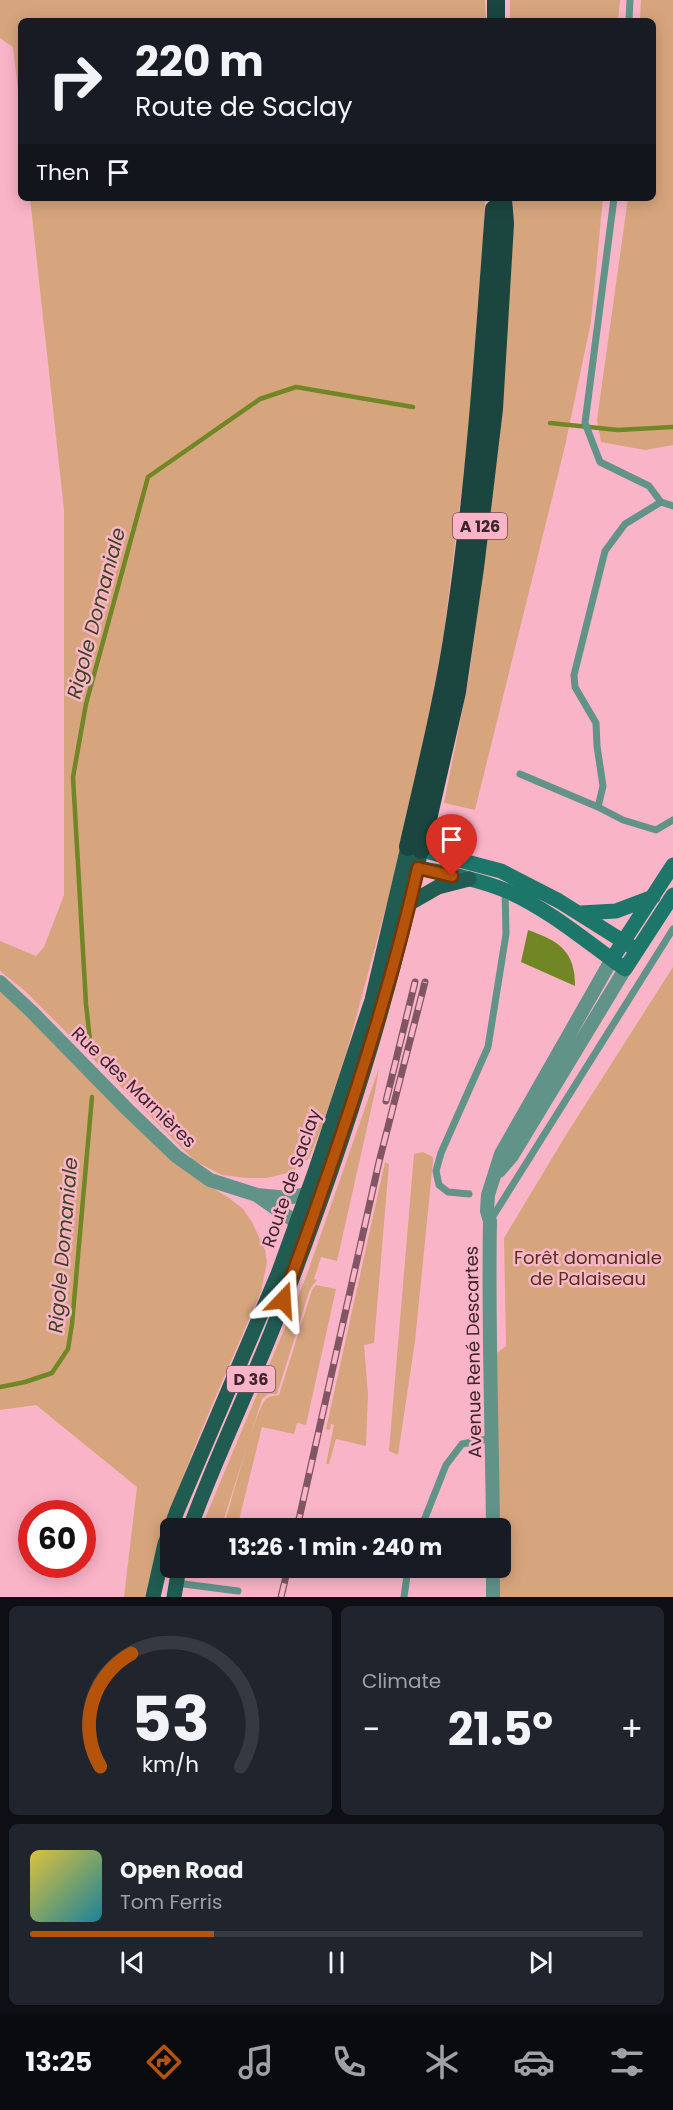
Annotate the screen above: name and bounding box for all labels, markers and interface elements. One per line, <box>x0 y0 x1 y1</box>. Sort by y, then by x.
text: 220 m <box>135 32 264 91</box>
icon: right <box>36 42 114 120</box>
text: Route de Saclay <box>135 88 353 125</box>
icon: arrive <box>102 156 135 189</box>
text: Then <box>36 157 90 188</box>
road number: A 126 <box>453 513 507 539</box>
water label: Rigole Domaniale <box>60 524 132 702</box>
pin <box>426 814 477 876</box>
icon: arrive <box>435 823 468 856</box>
street label: Rue des Marnières <box>66 1021 202 1153</box>
street label: Route de Saclay <box>256 1105 326 1251</box>
water label: Rigole Domaniale <box>41 1156 85 1334</box>
park label: Forêt domaniale de Palaiseau <box>514 1245 662 1291</box>
street label: Avenue René Descartes <box>459 1246 487 1458</box>
position arrow <box>251 1268 315 1332</box>
road number: D 36 <box>227 1366 275 1392</box>
speed limit sign: 60 <box>18 1500 96 1578</box>
text: 13:26 · 1 min · 240 m <box>229 1532 442 1563</box>
text: Climate <box>362 1667 441 1695</box>
text: 53 <box>131 1675 210 1763</box>
text: 21.5° <box>448 1698 553 1761</box>
text: − <box>362 1706 380 1753</box>
text: + <box>620 1706 643 1753</box>
text: km/h <box>142 1750 199 1781</box>
text: Open Road <box>120 1855 244 1886</box>
text: Tom Ferris <box>120 1888 222 1916</box>
icon: previous <box>116 1946 149 1979</box>
icon: pause <box>320 1946 353 1979</box>
icon: next <box>524 1946 557 1979</box>
icon: directions <box>143 2041 185 2083</box>
icon: music <box>235 2041 277 2083</box>
icon: phone <box>328 2041 370 2083</box>
icon: climate <box>421 2041 463 2083</box>
icon: car <box>513 2041 555 2083</box>
icon: filters <box>606 2041 648 2083</box>
text: 13:25 <box>25 2043 92 2080</box>

